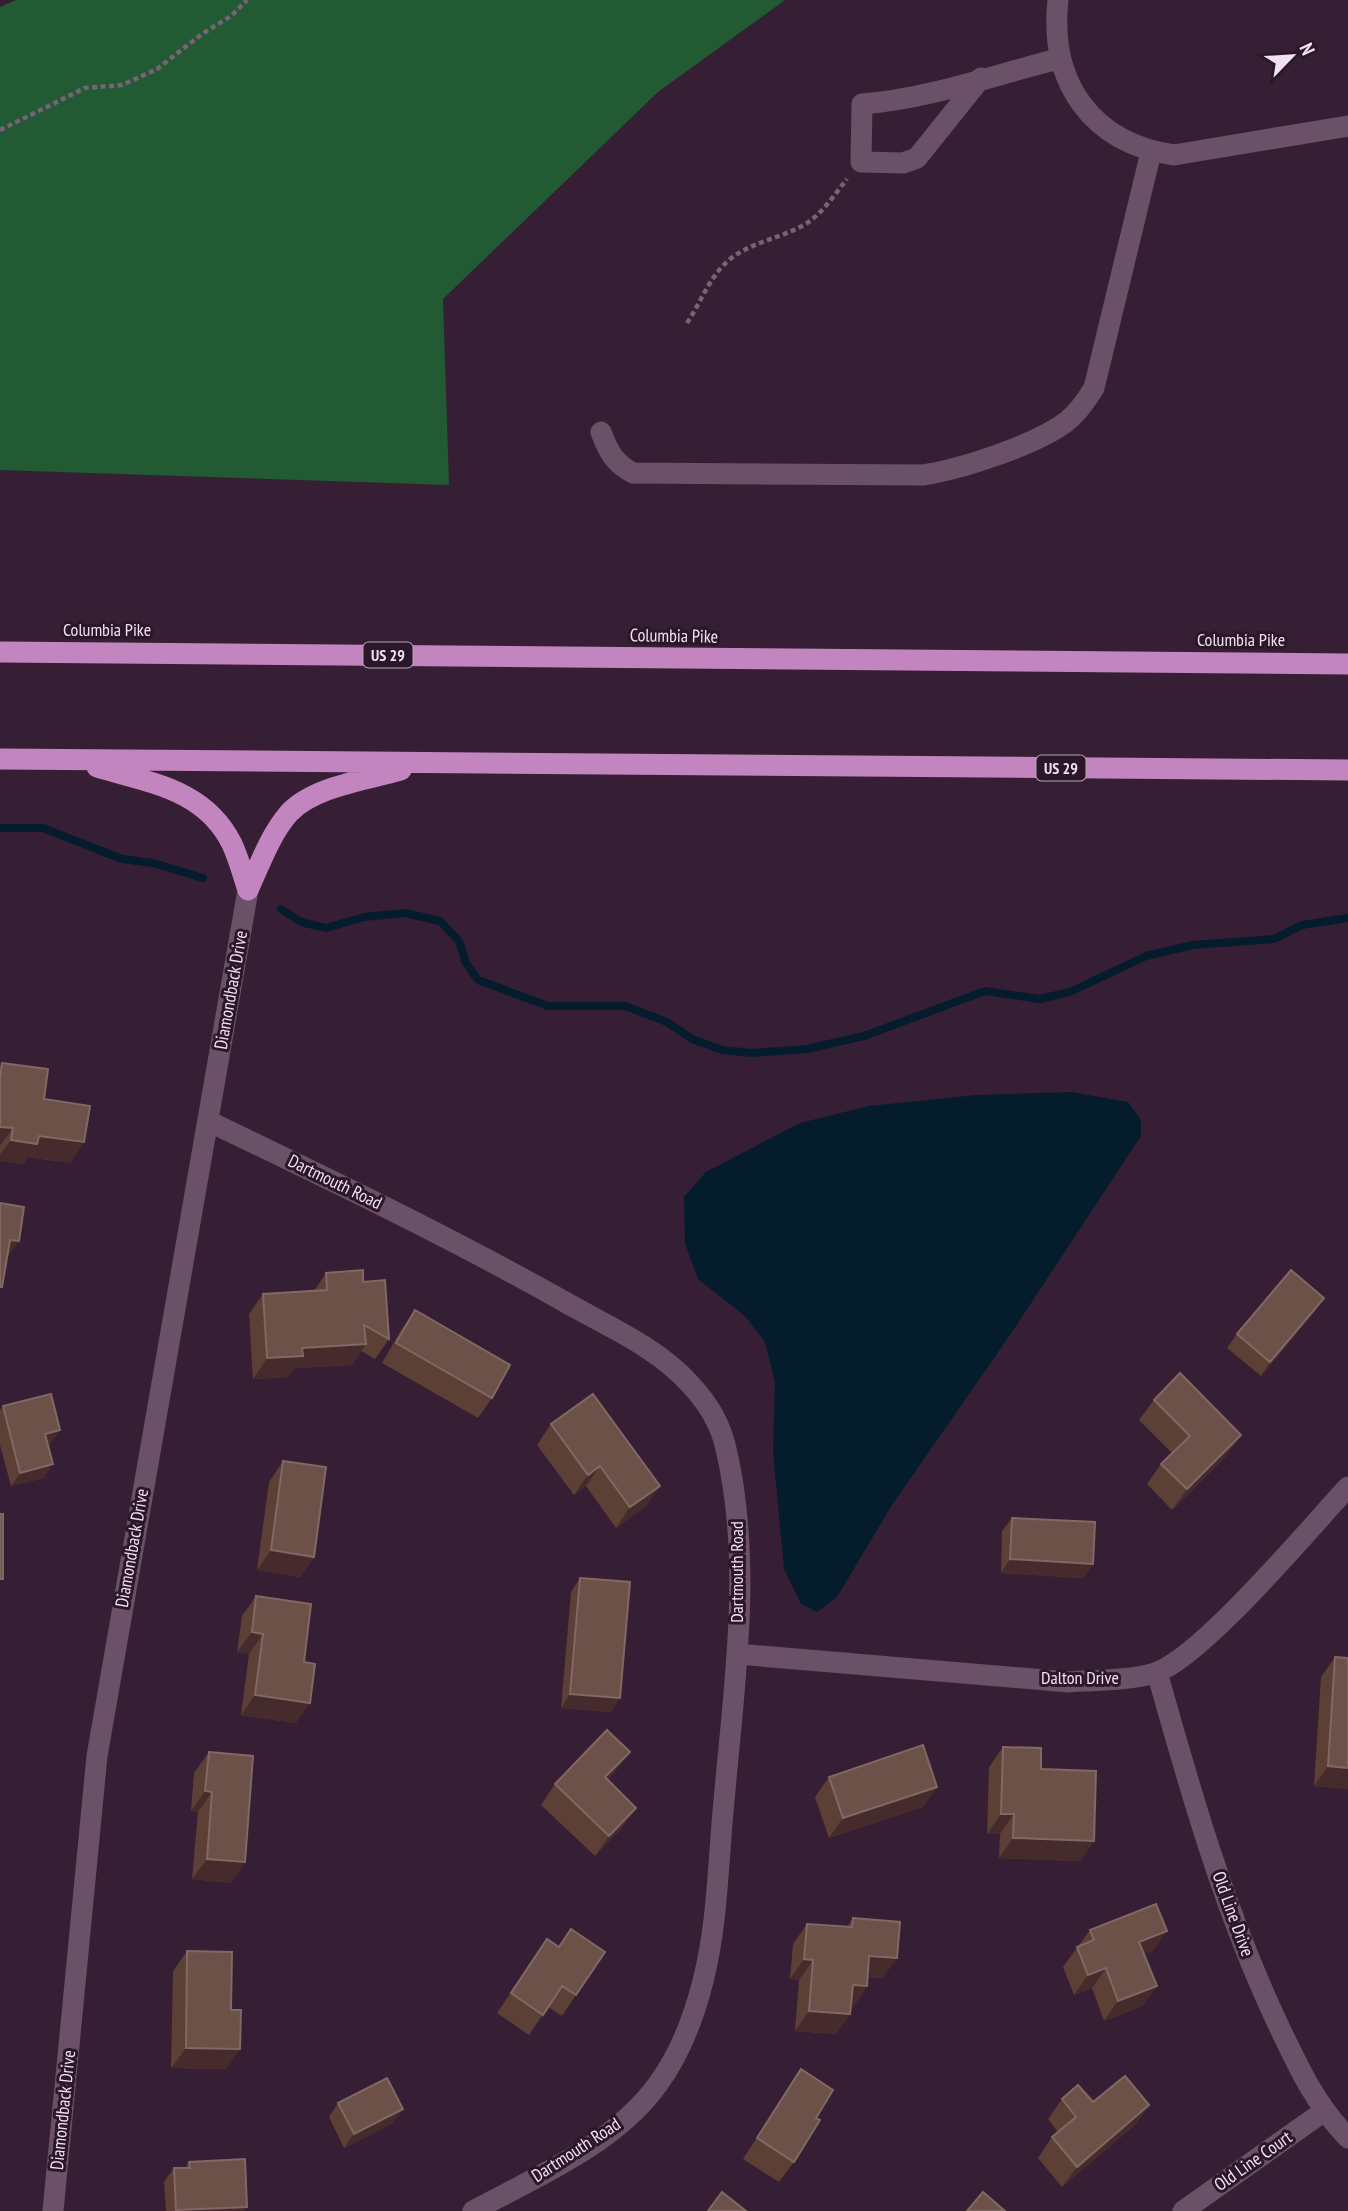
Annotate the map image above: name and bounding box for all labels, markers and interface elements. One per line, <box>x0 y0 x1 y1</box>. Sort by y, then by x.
north arrow <box>1257 21 1327 91</box>
text: N <box>1294 39 1320 59</box>
street label: Columbia Pike <box>63 618 151 641</box>
street label: Columbia Pike <box>630 623 718 648</box>
street label: Columbia Pike <box>1197 628 1285 651</box>
road number: US 29 <box>364 642 412 668</box>
road number: US 29 <box>1036 755 1086 780</box>
street label: Diamondback Drive <box>209 929 252 1051</box>
street label: Dartmouth Road <box>284 1149 386 1214</box>
street label: Diamondback Drive <box>110 1487 153 1609</box>
street label: Dartmouth Road <box>725 1521 748 1623</box>
street label: Dalton Drive <box>1041 1666 1119 1689</box>
street label: Old Line Drive <box>1207 1868 1259 1960</box>
street label: Diamondback Drive <box>45 2049 80 2171</box>
street label: Dartmouth Road <box>527 2112 625 2187</box>
street label: Old Line Court <box>1209 2125 1296 2196</box>

